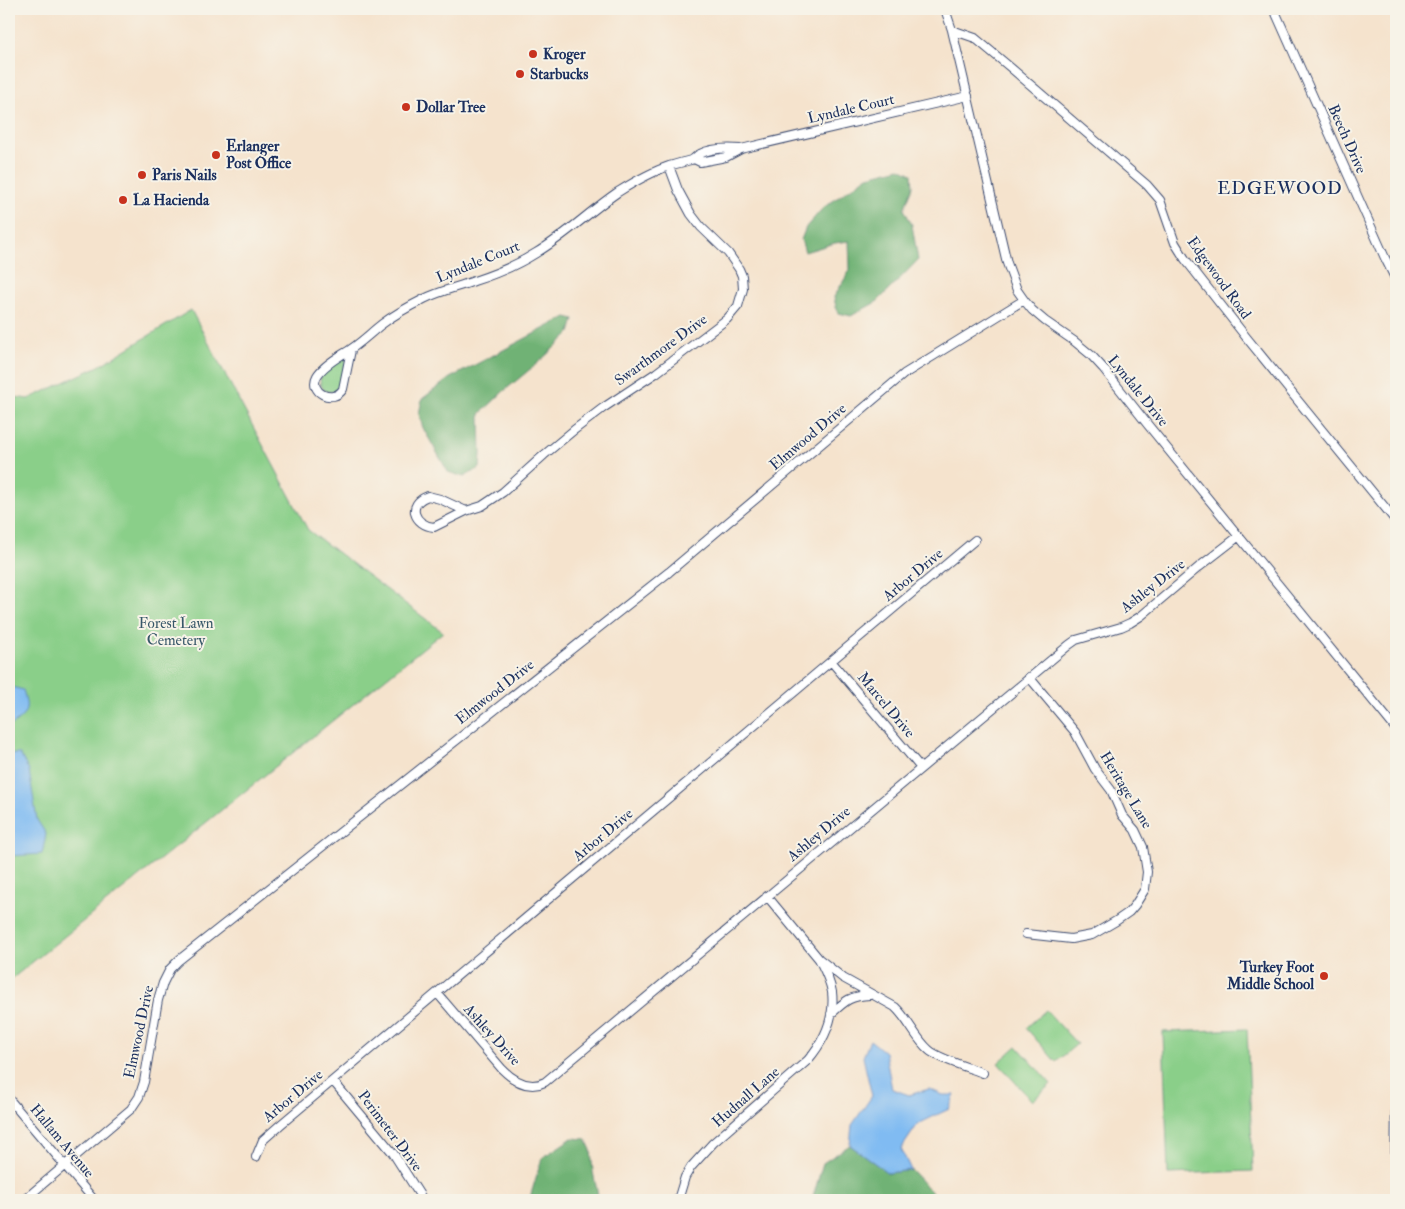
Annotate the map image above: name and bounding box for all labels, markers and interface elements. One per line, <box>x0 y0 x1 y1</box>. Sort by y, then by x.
place label: Kroger <box>543 45 586 65</box>
marker: Kroger <box>527 48 539 60</box>
place label: Starbucks <box>530 65 588 84</box>
marker: Starbucks <box>514 68 526 80</box>
street label: Lyndale Court <box>806 90 896 128</box>
place label: Dollar Tree <box>416 98 486 117</box>
marker: Dollar Tree <box>400 101 412 113</box>
street label: Beech Drive <box>1323 101 1371 177</box>
place label: Erlanger Post Office <box>226 137 292 173</box>
marker: Erlanger Post Office <box>210 149 222 161</box>
place label: Paris Nails <box>152 166 217 185</box>
marker: Paris Nails <box>136 169 148 181</box>
district label: EDGEWOOD <box>1217 177 1343 200</box>
place label: La Hacienda <box>133 191 210 210</box>
marker: La Hacienda <box>117 194 129 206</box>
street label: Edgewood Road <box>1183 233 1256 323</box>
street label: Lyndale Court <box>434 237 523 287</box>
street label: Swarthmore Drive <box>611 310 711 390</box>
street label: Lyndale Drive <box>1103 352 1173 430</box>
street label: Elmwood Drive <box>766 399 850 475</box>
street label: Arbor Drive <box>878 544 947 606</box>
street label: Ashley Drive <box>1116 555 1189 618</box>
park label: Forest Lawn Cemetery <box>138 614 214 650</box>
street label: Elmwood Drive <box>452 655 538 729</box>
street label: Marcel Drive <box>853 668 919 742</box>
street label: Heritage Lane <box>1096 748 1156 832</box>
street label: Ashley Drive <box>783 802 854 867</box>
street label: Arbor Drive <box>568 804 637 866</box>
place label: Turkey Foot Middle School <box>1226 958 1314 994</box>
marker: Turkey Foot Middle School <box>1318 970 1330 982</box>
street label: Elmwood Drive <box>120 984 158 1080</box>
street label: Ashley Drive <box>459 999 525 1070</box>
street label: Hudnall Lane <box>708 1063 784 1131</box>
street label: Arbor Drive <box>258 1065 327 1127</box>
street label: Perimeter Drive <box>353 1087 427 1175</box>
street label: Hallam Avenue <box>26 1100 98 1182</box>

